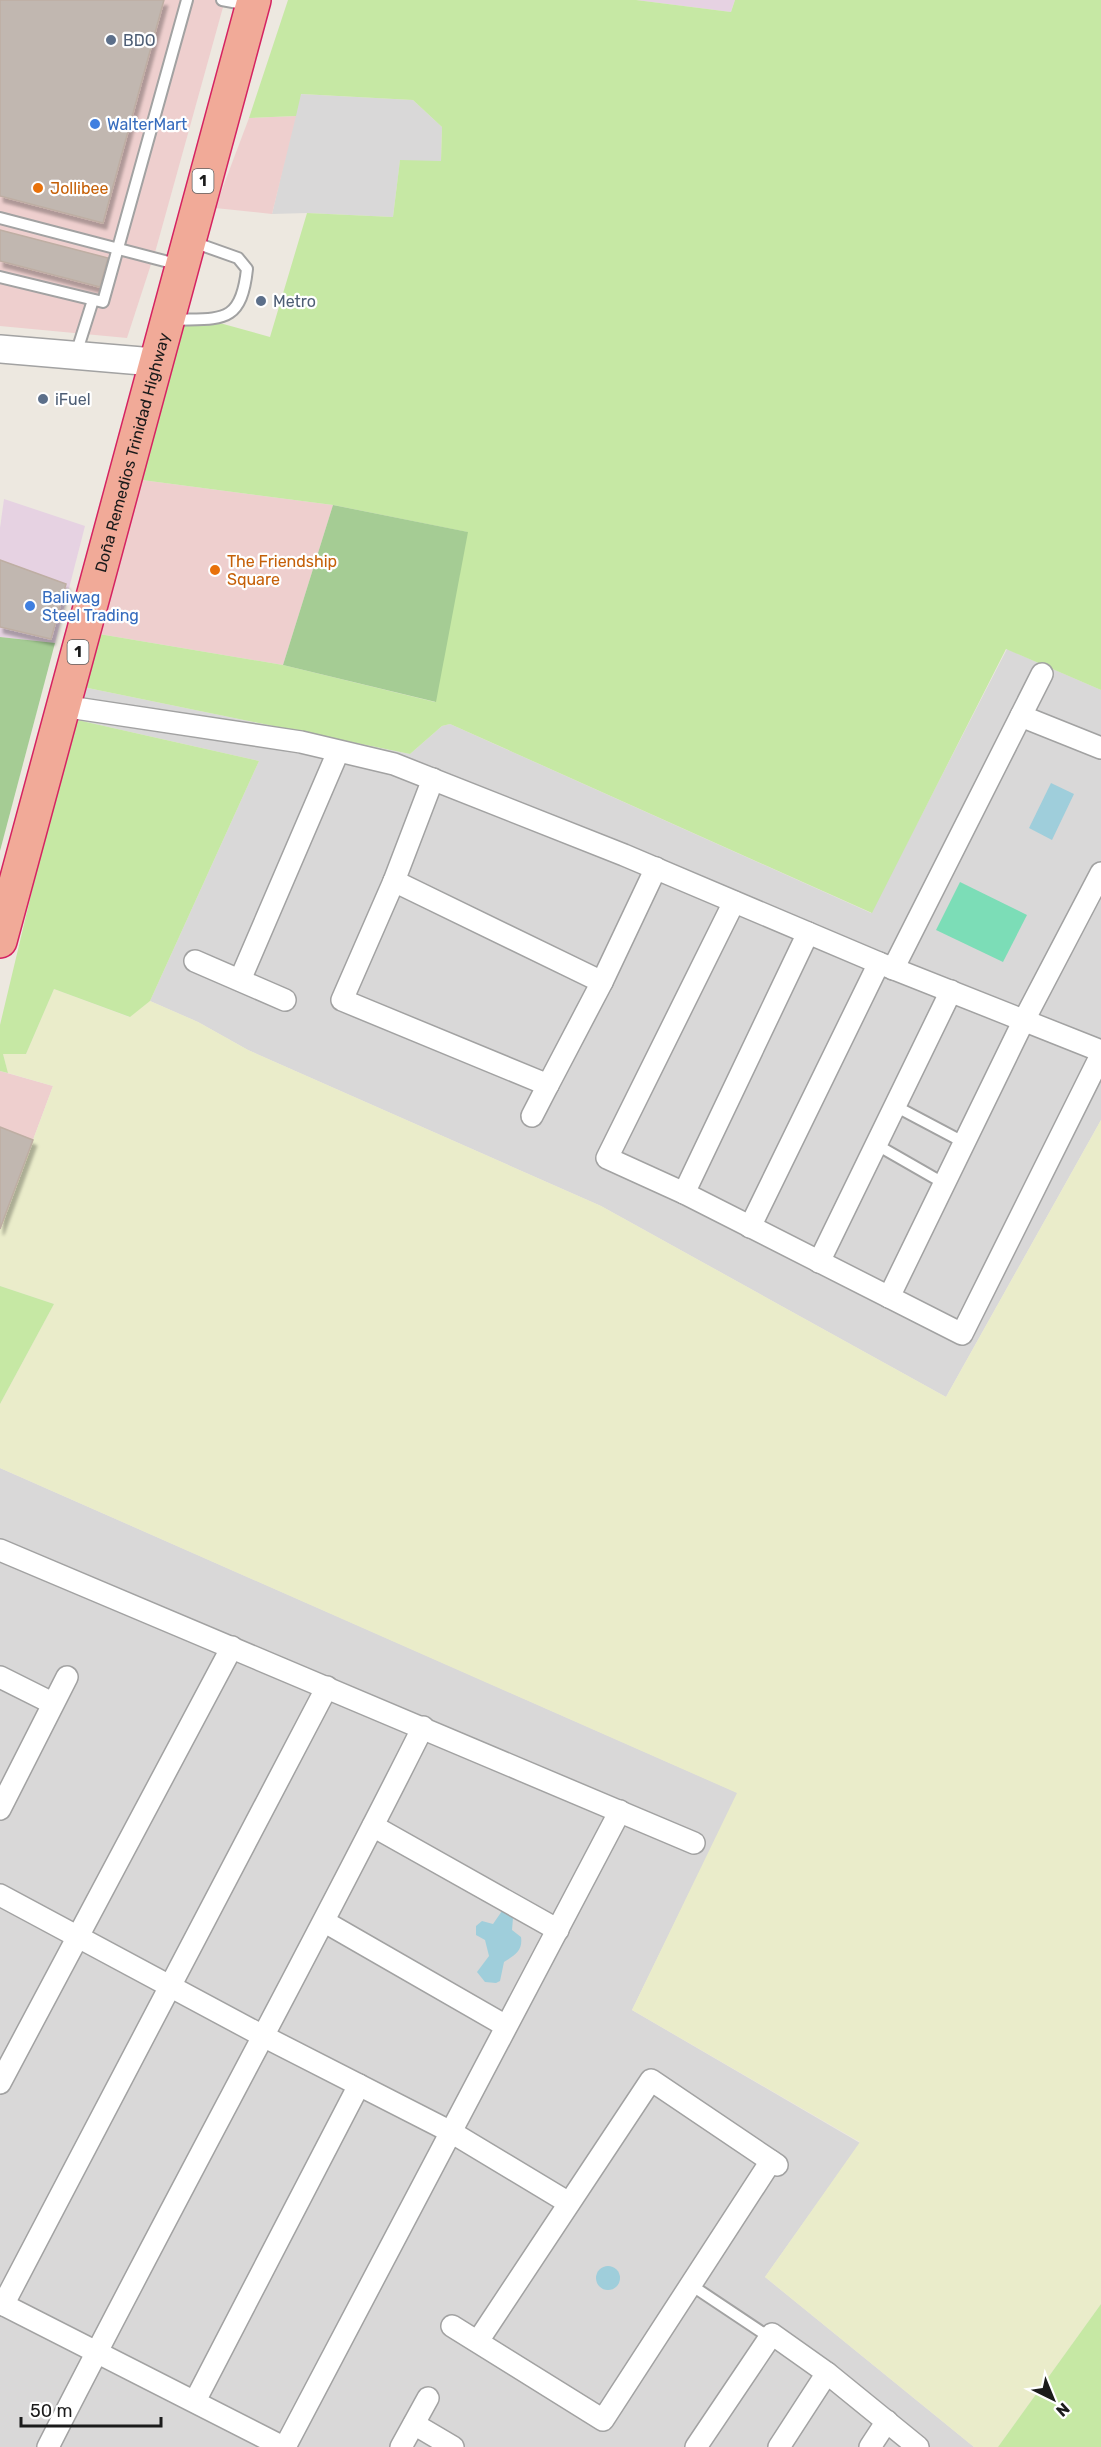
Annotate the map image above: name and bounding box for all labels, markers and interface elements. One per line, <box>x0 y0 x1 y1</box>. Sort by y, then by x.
place label: BDO <box>123 31 156 50</box>
marker: BDO <box>104 33 118 47</box>
place label: WalterMart <box>107 115 187 134</box>
marker: WalterMart <box>88 117 102 131</box>
road number: 1 <box>192 169 214 193</box>
place label: Jollibee <box>50 179 108 198</box>
marker: Jollibee <box>31 181 45 195</box>
place label: Metro <box>273 292 316 311</box>
marker: Metro <box>254 294 268 308</box>
street label: Doña Remedios Trinidad Highway <box>90 330 173 574</box>
place label: iFuel <box>55 390 91 409</box>
marker: iFuel <box>36 392 50 406</box>
place label: The Friendship Square <box>227 552 337 589</box>
marker: The Friendship Square <box>208 563 222 577</box>
place label: Baliwag Steel Trading <box>42 588 139 625</box>
marker: Baliwag Steel Trading <box>23 599 37 613</box>
road number: 1 <box>68 640 88 664</box>
north arrow <box>1023 2369 1083 2429</box>
scale bar <box>21 2390 160 2428</box>
text: N <box>1052 2399 1074 2420</box>
text: 50 m <box>30 2400 73 2422</box>

